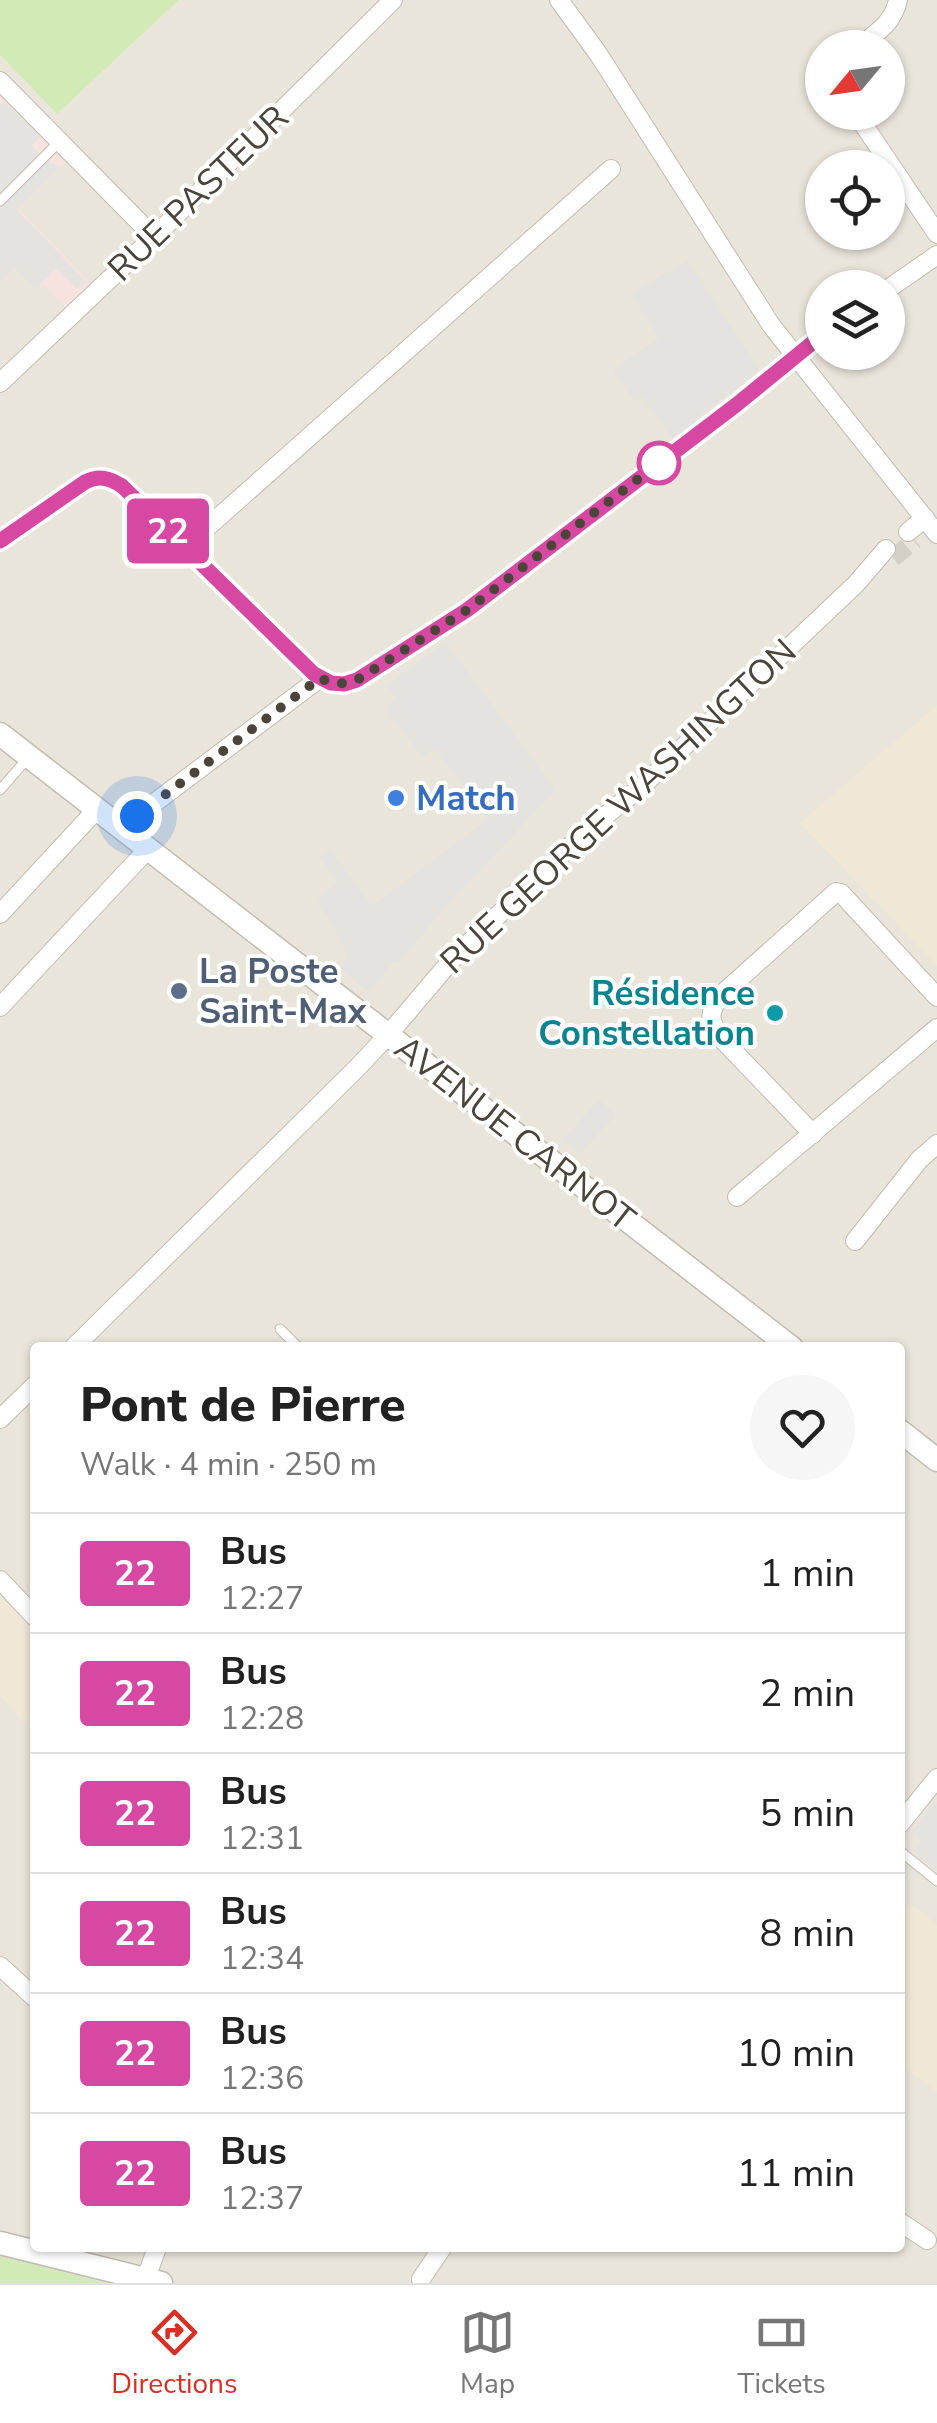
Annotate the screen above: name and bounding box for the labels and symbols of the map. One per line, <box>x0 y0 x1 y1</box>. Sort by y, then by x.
north arrow <box>805 30 905 130</box>
street label: RUE PASTEUR <box>98 95 299 292</box>
unlabelled marker <box>638 442 680 484</box>
line badge: 22 <box>123 498 213 564</box>
street label: RUE GEORGE WASHINGTON <box>430 629 807 984</box>
place label: Match <box>416 775 516 822</box>
marker: Match <box>385 787 407 809</box>
your location <box>112 791 162 841</box>
place label: La Poste Saint-Max <box>199 948 368 1035</box>
place label: Résidence Constellation <box>538 970 755 1057</box>
marker: La Poste Saint-Max <box>168 980 190 1002</box>
marker: Résidence Constellation <box>764 1002 786 1024</box>
street label: AVENUE CARNOT <box>385 1025 645 1242</box>

